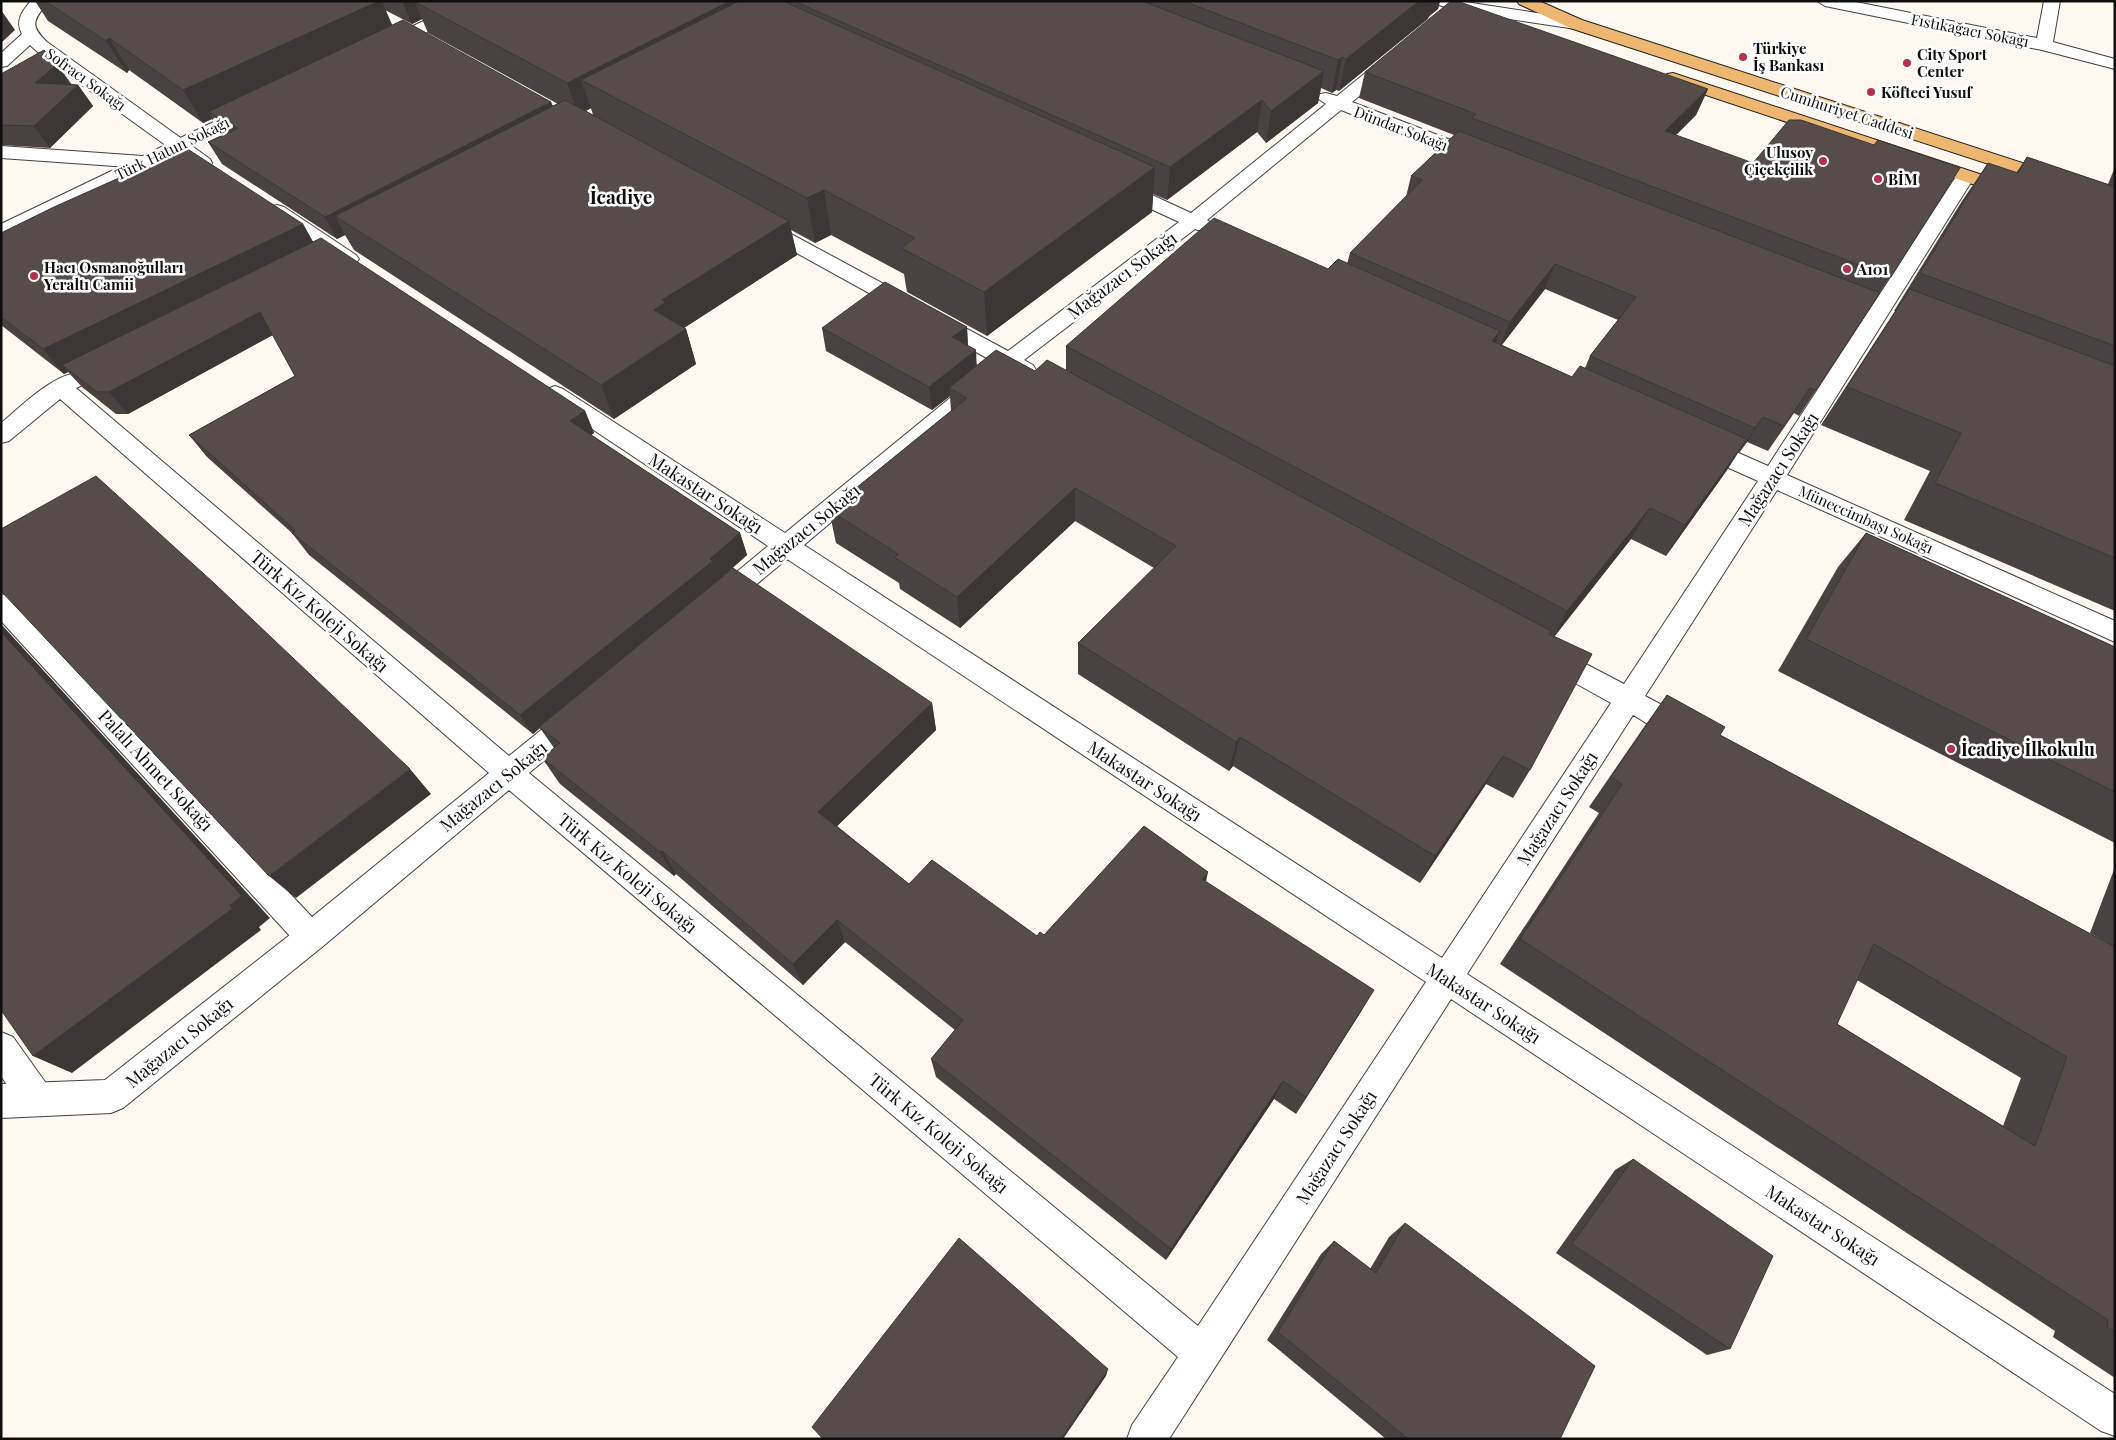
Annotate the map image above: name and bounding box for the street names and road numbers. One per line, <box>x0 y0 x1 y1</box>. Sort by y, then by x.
street label: Fıstıkağacı Sokağı <box>1909 9 2031 51</box>
street label: Sofracı Sokağı <box>42 43 131 115</box>
street label: Cumhuriyet Caddesi <box>1778 81 1917 143</box>
street label: Dündar Sokağı <box>1351 101 1451 155</box>
street label: Türk Hatun Sokağı <box>112 111 233 184</box>
street label: Mağazacı Sokağı <box>1062 226 1182 324</box>
street label: Mağazacı Sokağı <box>1732 407 1824 531</box>
street label: Makastar Sokağı <box>644 447 768 539</box>
street label: Mağazacı Sokağı <box>747 478 865 580</box>
street label: Müneccimbaşı Sokağı <box>1796 480 1937 558</box>
street label: Türk Kız Koleji Sokağı <box>246 544 394 678</box>
street label: Palalı Ahmet Sokağı <box>93 704 219 836</box>
street label: Mağazacı Sokağı <box>434 735 552 837</box>
street label: Makastar Sokağı <box>1083 735 1207 827</box>
street label: Mağazacı Sokağı <box>1511 746 1603 870</box>
street label: Türk Kız Koleji Sokağı <box>553 807 703 939</box>
street label: Makastar Sokağı <box>1422 957 1546 1049</box>
street label: Mağazacı Sokağı <box>120 991 238 1093</box>
street label: Türk Kız Koleji Sokağı <box>864 1067 1014 1199</box>
street label: Mağazacı Sokağı <box>1290 1085 1382 1209</box>
street label: Makastar Sokağı <box>1761 1179 1885 1271</box>

